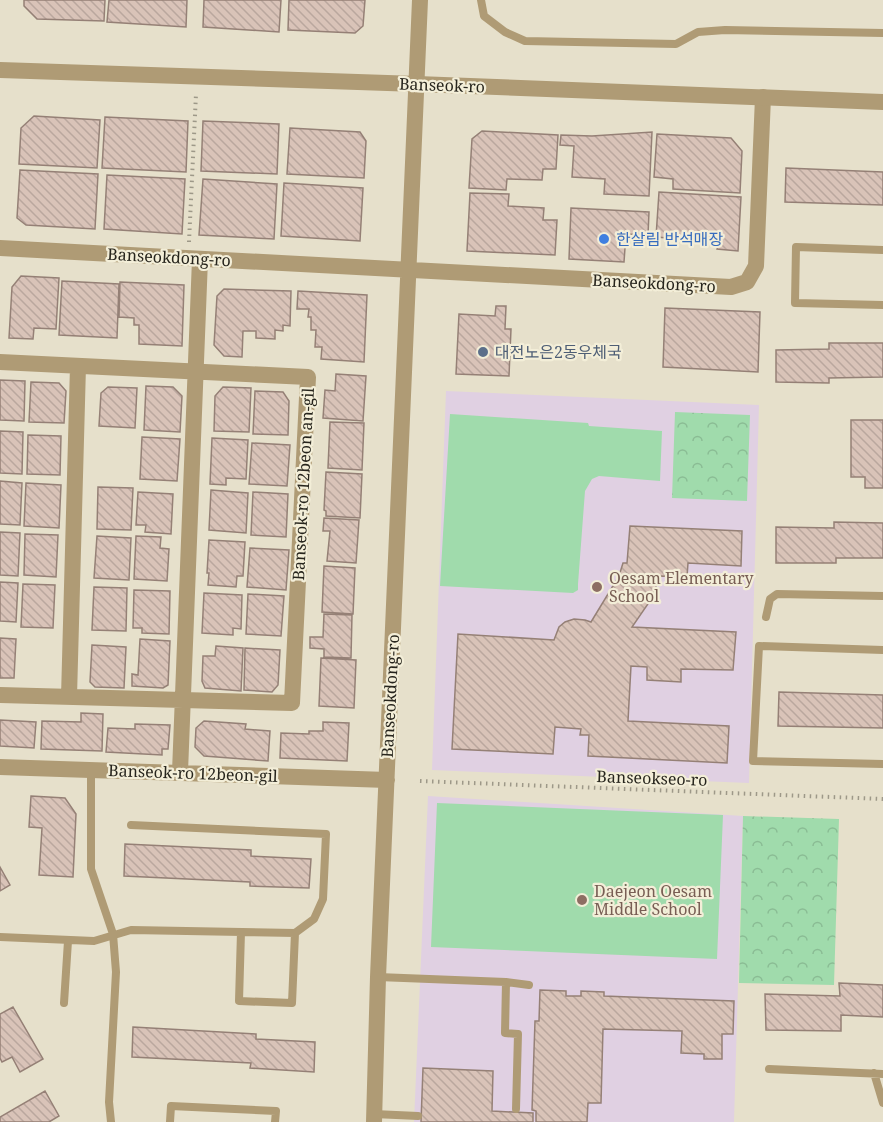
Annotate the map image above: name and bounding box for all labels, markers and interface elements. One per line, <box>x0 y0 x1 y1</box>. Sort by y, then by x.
street label: Banseok-ro <box>399 73 485 97</box>
place label: 한살림 반석매장 <box>616 228 723 250</box>
marker: 한살림 반석매장 <box>597 232 611 246</box>
street label: Banseokdong-ro <box>107 243 231 271</box>
street label: Banseokdong-ro <box>592 269 716 297</box>
place label: 대전노은2동우체국 <box>495 341 622 363</box>
marker: 대전노은2동우체국 <box>476 345 490 359</box>
street label: Banseok-ro 12beon an-gil <box>287 387 319 581</box>
place label: Oesam Elementary School <box>609 567 755 607</box>
marker: Oesam Elementary School <box>590 580 604 594</box>
street label: Banseokdong-ro <box>376 634 404 758</box>
street label: Banseok-ro 12beon-gil <box>108 759 278 787</box>
street label: Banseokseo-ro <box>596 765 708 791</box>
place label: Daejeon Oesam Middle School <box>594 880 712 920</box>
marker: Daejeon Oesam Middle School <box>575 893 589 907</box>

